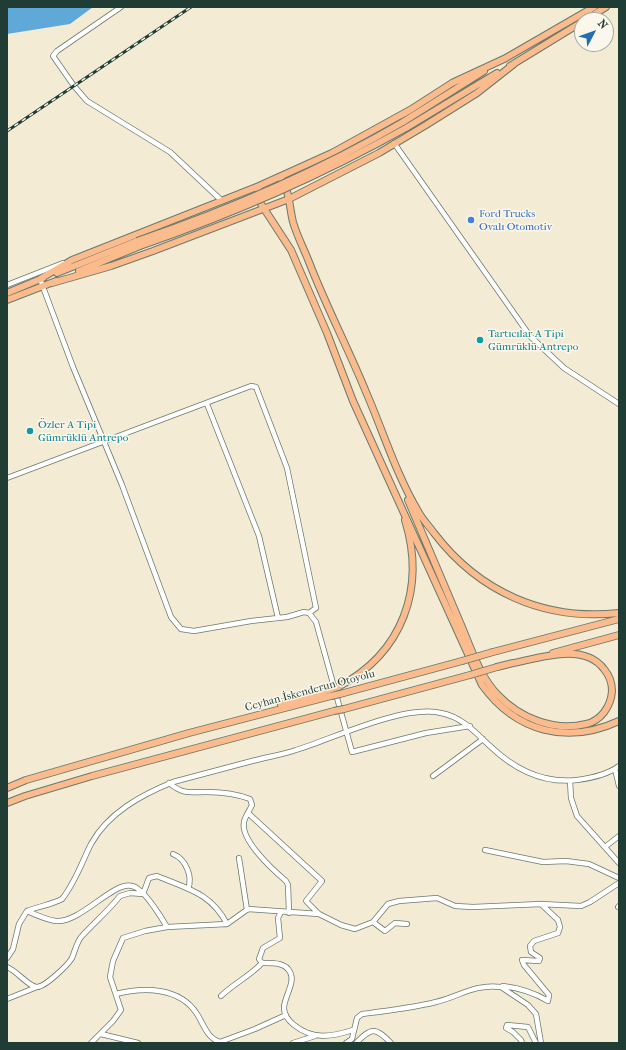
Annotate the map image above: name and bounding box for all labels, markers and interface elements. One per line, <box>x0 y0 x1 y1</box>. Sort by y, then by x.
north arrow <box>574 12 614 52</box>
text: N <box>595 17 610 32</box>
place label: Ford Trucks Ovalı Otomotiv <box>479 207 552 233</box>
marker: Ford Trucks Ovalı Otomotiv <box>466 215 476 225</box>
place label: Tartıcılar A Tipi Gümrüklü Antrepo <box>488 327 578 353</box>
marker: Tartıcılar A Tipi Gümrüklü Antrepo <box>475 335 485 345</box>
place label: Özler A Tipi Gümrüklü Antrepo <box>38 418 128 444</box>
marker: Özler A Tipi Gümrüklü Antrepo <box>25 426 35 436</box>
street label: Ceyhan-İskenderun Otoyolu <box>244 667 376 715</box>

